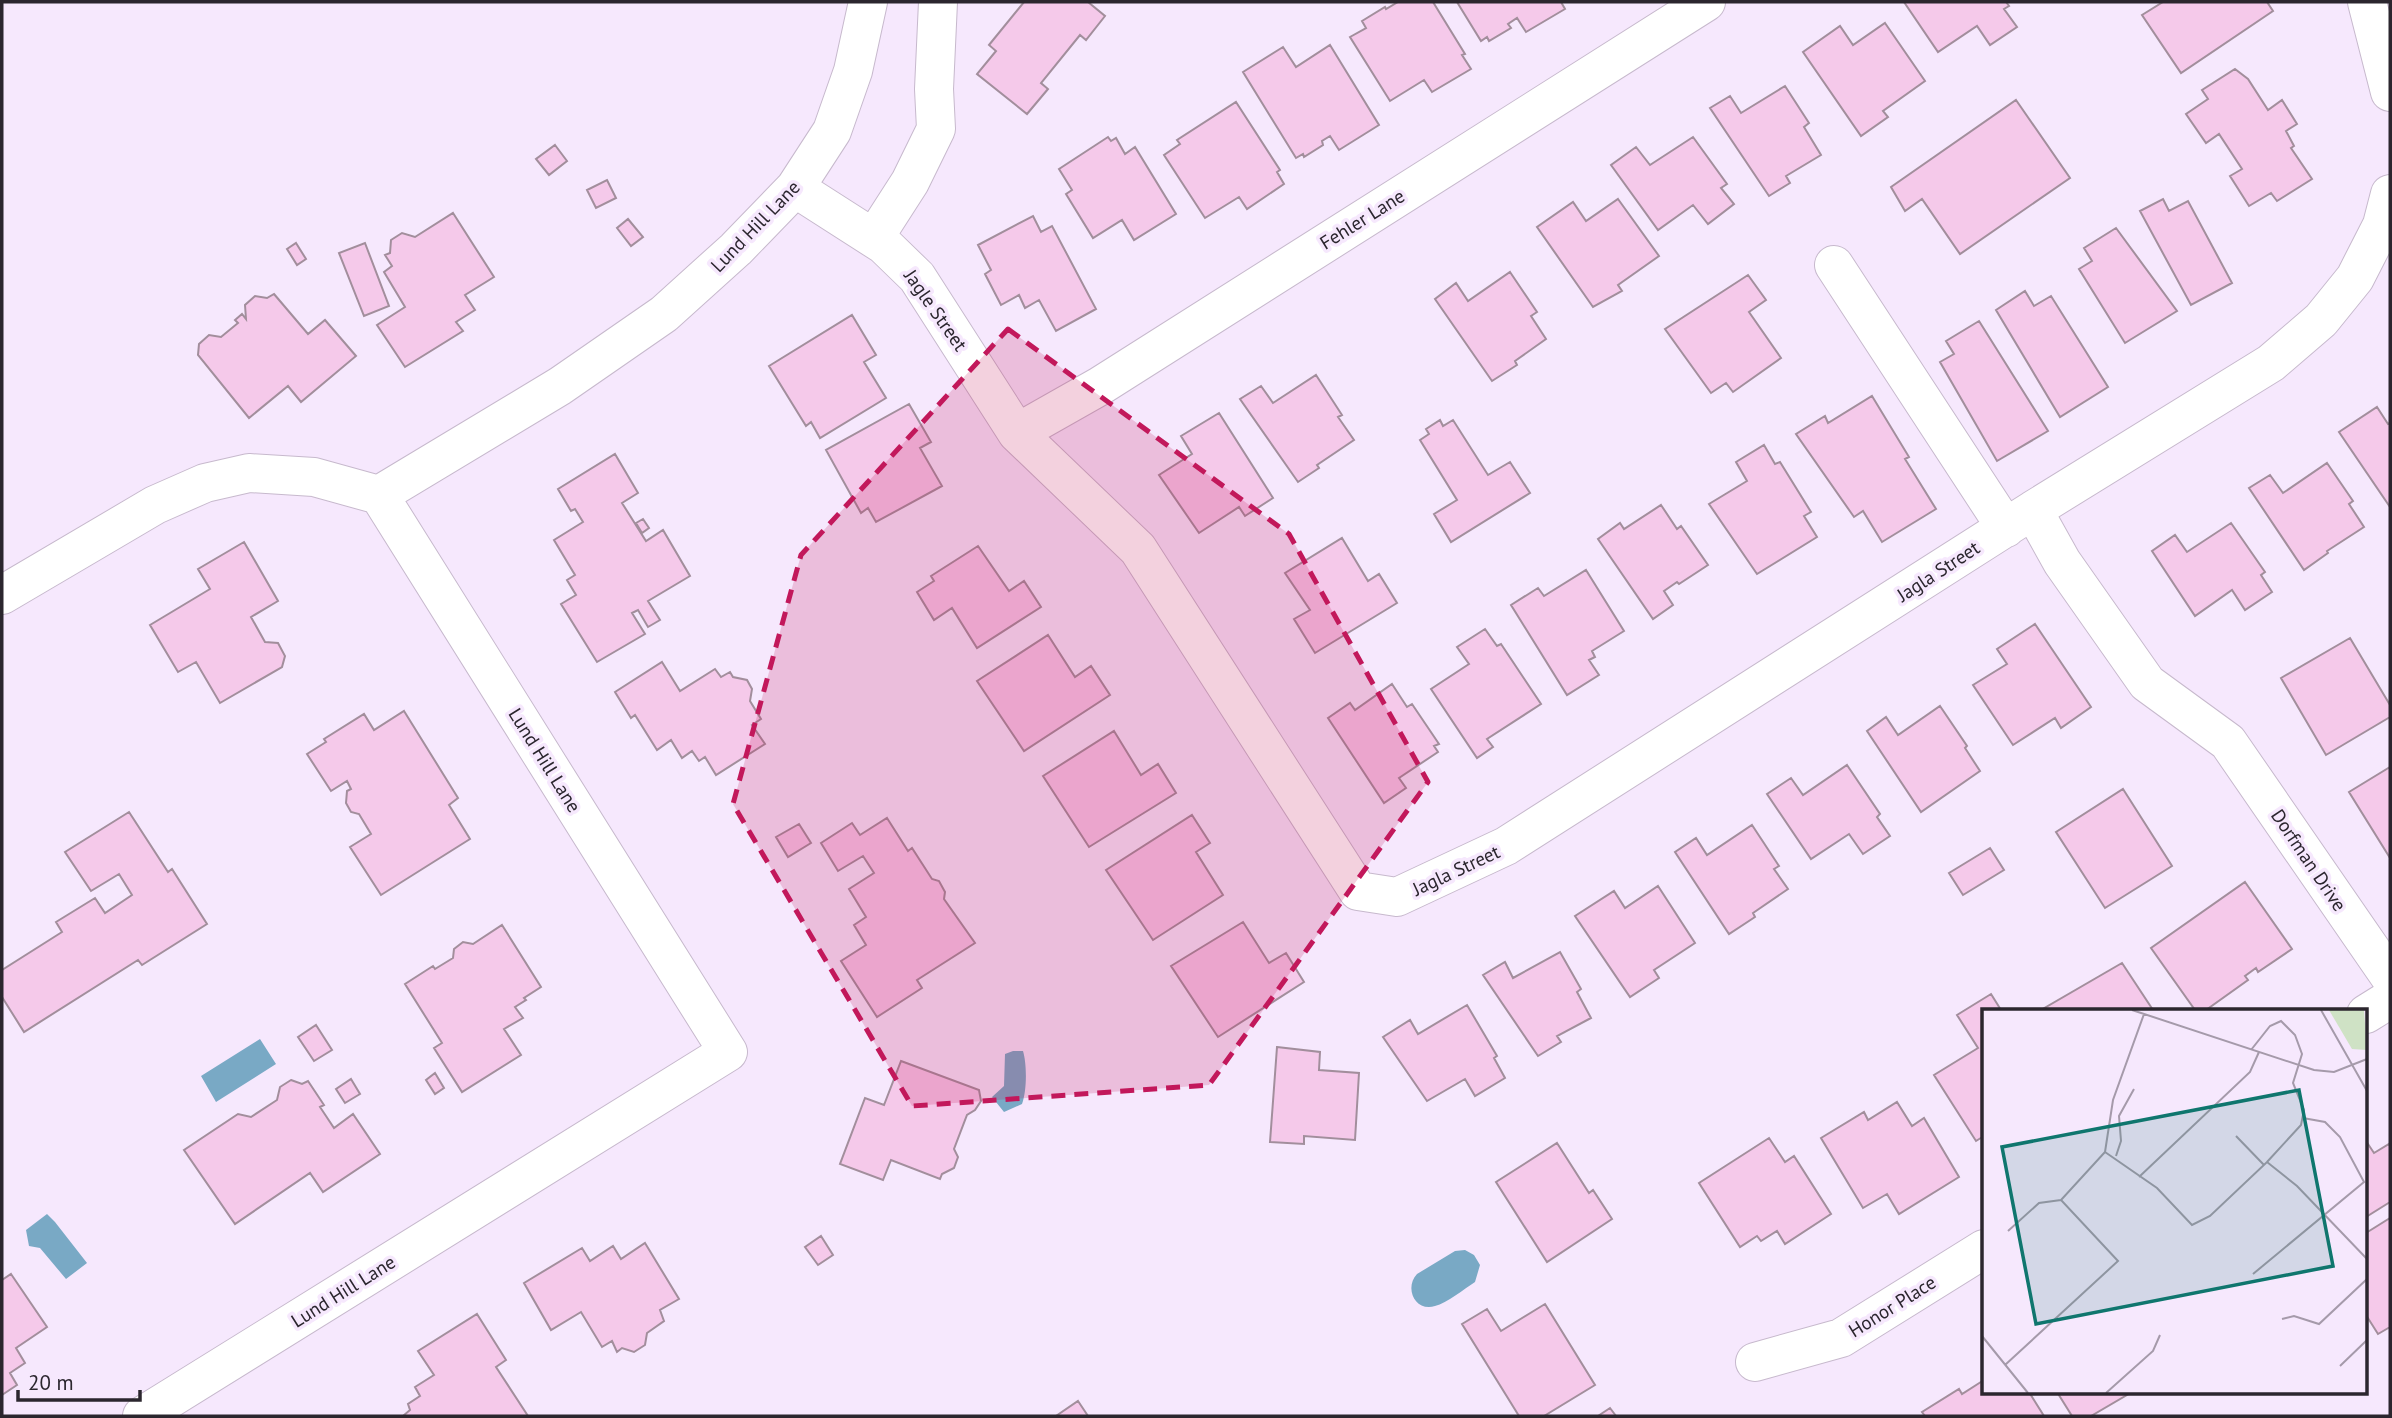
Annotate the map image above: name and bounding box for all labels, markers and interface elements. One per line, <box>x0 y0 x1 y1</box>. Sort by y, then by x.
street label: Lund Hill Lane <box>705 175 805 277</box>
street label: Fehler Lane <box>1315 184 1409 254</box>
street label: Jagle Street <box>899 264 973 356</box>
street label: Jagla Street <box>1891 535 1984 607</box>
street label: Lund Hill Lane <box>503 703 587 817</box>
street label: Dorfman Drive <box>2266 804 2352 916</box>
street label: Jagla Street <box>1408 839 1504 901</box>
inset map <box>1982 1009 2368 1394</box>
street label: Lund Hill Lane <box>286 1249 400 1333</box>
street label: Honor Place <box>1844 1270 1940 1342</box>
scale bar <box>18 1358 140 1402</box>
text: 20 m <box>28 1369 74 1396</box>

